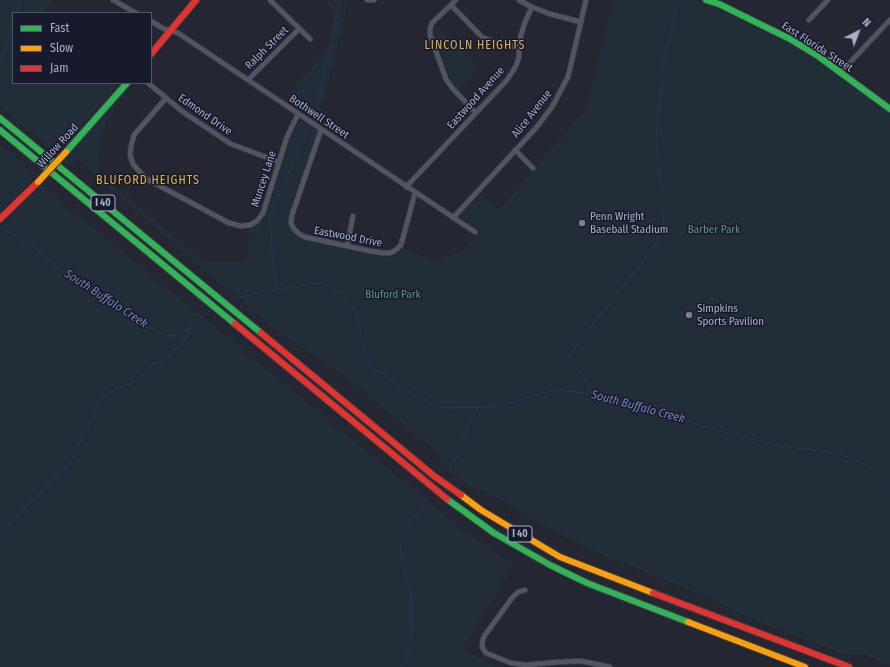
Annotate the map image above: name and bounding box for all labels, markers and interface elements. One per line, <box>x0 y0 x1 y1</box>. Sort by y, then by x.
legend <box>12 12 152 84</box>
north arrow <box>838 12 878 52</box>
text: N <box>860 16 873 30</box>
street label: East Florida Street <box>779 19 855 75</box>
text: Fast <box>50 21 69 35</box>
street label: Ralph Street <box>243 24 291 72</box>
district label: LINCOLN HEIGHTS <box>424 39 526 53</box>
text: Slow <box>50 41 73 55</box>
text: Jam <box>50 61 68 75</box>
street label: Eastwood Avenue <box>445 64 507 132</box>
street label: Alice Avenue <box>509 87 555 141</box>
street label: Edmond Drive <box>176 92 234 138</box>
street label: Bothwell Street <box>287 92 351 142</box>
street label: Willow Road <box>35 121 81 171</box>
street label: Muncey Lane <box>249 149 279 209</box>
district label: BLUFORD HEIGHTS <box>96 174 200 188</box>
road number: I 40 <box>91 195 115 211</box>
place label: Penn Wright Baseball Stadium <box>590 210 668 236</box>
marker: Penn Wright Baseball Stadium <box>577 218 587 228</box>
park label: Barber Park <box>688 223 740 237</box>
street label: Eastwood Drive <box>313 224 383 250</box>
water label: South Buffalo Creek <box>62 267 150 331</box>
park label: Bluford Park <box>365 288 421 302</box>
place label: Simpkins Sports Pavilion <box>697 302 764 328</box>
marker: Simpkins Sports Pavilion <box>684 310 694 320</box>
water label: South Buffalo Creek <box>590 388 686 426</box>
road number: I 40 <box>508 526 532 542</box>

